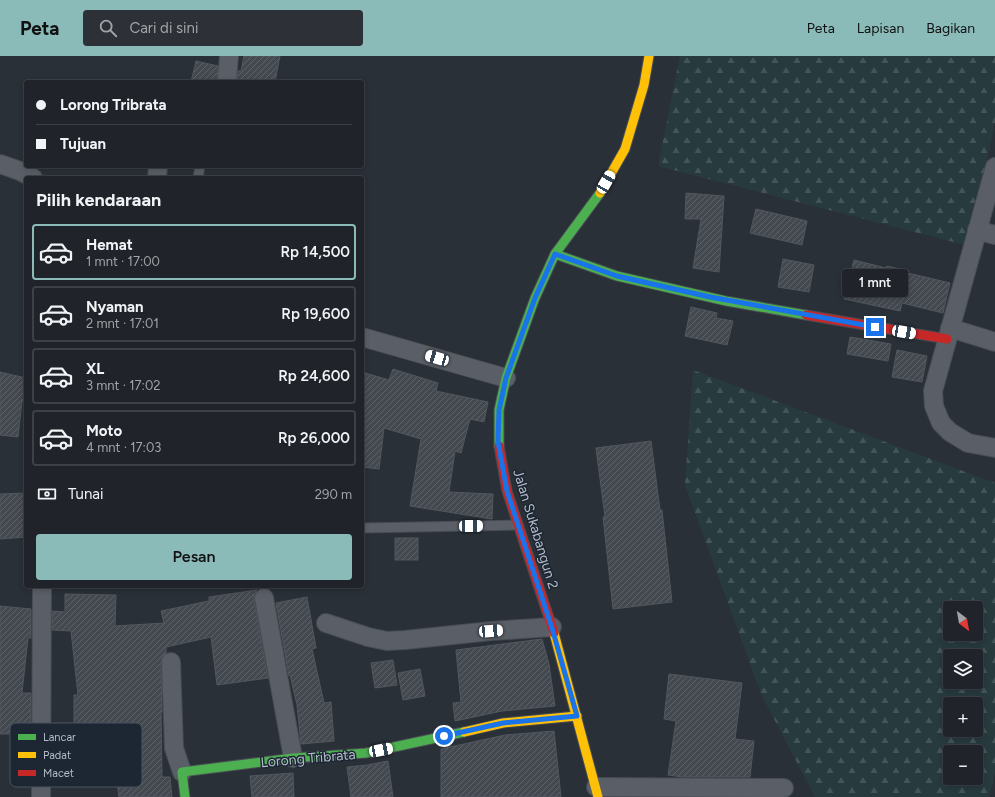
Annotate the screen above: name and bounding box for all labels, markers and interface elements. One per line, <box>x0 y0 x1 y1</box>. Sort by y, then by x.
search box <box>83 10 363 46</box>
text: Peta <box>20 17 59 40</box>
icon: search <box>97 17 119 39</box>
text: Cari di sini <box>129 19 198 37</box>
text: Peta <box>807 20 835 37</box>
text: Lapisan <box>857 20 904 37</box>
text: Bagikan <box>926 20 975 37</box>
text: Lorong Tribrata <box>60 96 167 114</box>
text: Tujuan <box>60 135 106 153</box>
car <box>595 169 617 195</box>
text: Pilih kendaraan <box>36 189 161 211</box>
icon: car <box>38 234 74 270</box>
text: Hemat <box>86 236 133 254</box>
text: Rp 14,500 <box>280 243 350 261</box>
text: 1 mnt · 17:00 <box>86 254 160 269</box>
callout: 1 mnt <box>842 269 908 297</box>
text: 1 mnt <box>859 275 891 290</box>
icon: car <box>38 296 74 332</box>
text: Nyaman <box>86 298 144 316</box>
text: Rp 19,600 <box>281 305 350 323</box>
text: 2 mnt · 17:01 <box>86 316 159 331</box>
route end <box>866 318 884 336</box>
car <box>891 324 917 340</box>
car <box>424 349 450 367</box>
icon: car <box>38 358 74 394</box>
text: XL <box>86 360 104 378</box>
text: Rp 24,600 <box>278 367 350 385</box>
text: 3 mnt · 17:02 <box>86 378 160 393</box>
icon: car <box>38 420 74 456</box>
text: Moto <box>86 422 122 440</box>
text: Rp 26,000 <box>278 429 350 447</box>
text: 4 mnt · 17:03 <box>86 440 161 455</box>
street label: Jalan Sukabangun 2 <box>509 467 562 591</box>
icon: cash <box>36 483 58 505</box>
text: Tunai <box>68 485 103 503</box>
text: 290 m <box>315 487 352 502</box>
car <box>459 520 483 532</box>
button: Pesan <box>36 534 352 580</box>
north arrow <box>943 601 983 641</box>
map controls <box>943 601 983 785</box>
car <box>479 624 503 638</box>
button: layers <box>943 649 983 689</box>
button: + <box>943 697 983 737</box>
legend <box>10 723 142 787</box>
route start <box>435 727 453 745</box>
text: Lancar <box>43 731 76 744</box>
car <box>368 742 394 758</box>
button: − <box>943 745 983 785</box>
street label: Lorong Tribrata <box>260 746 356 771</box>
text: Padat <box>43 749 71 762</box>
text: Macet <box>43 767 74 780</box>

